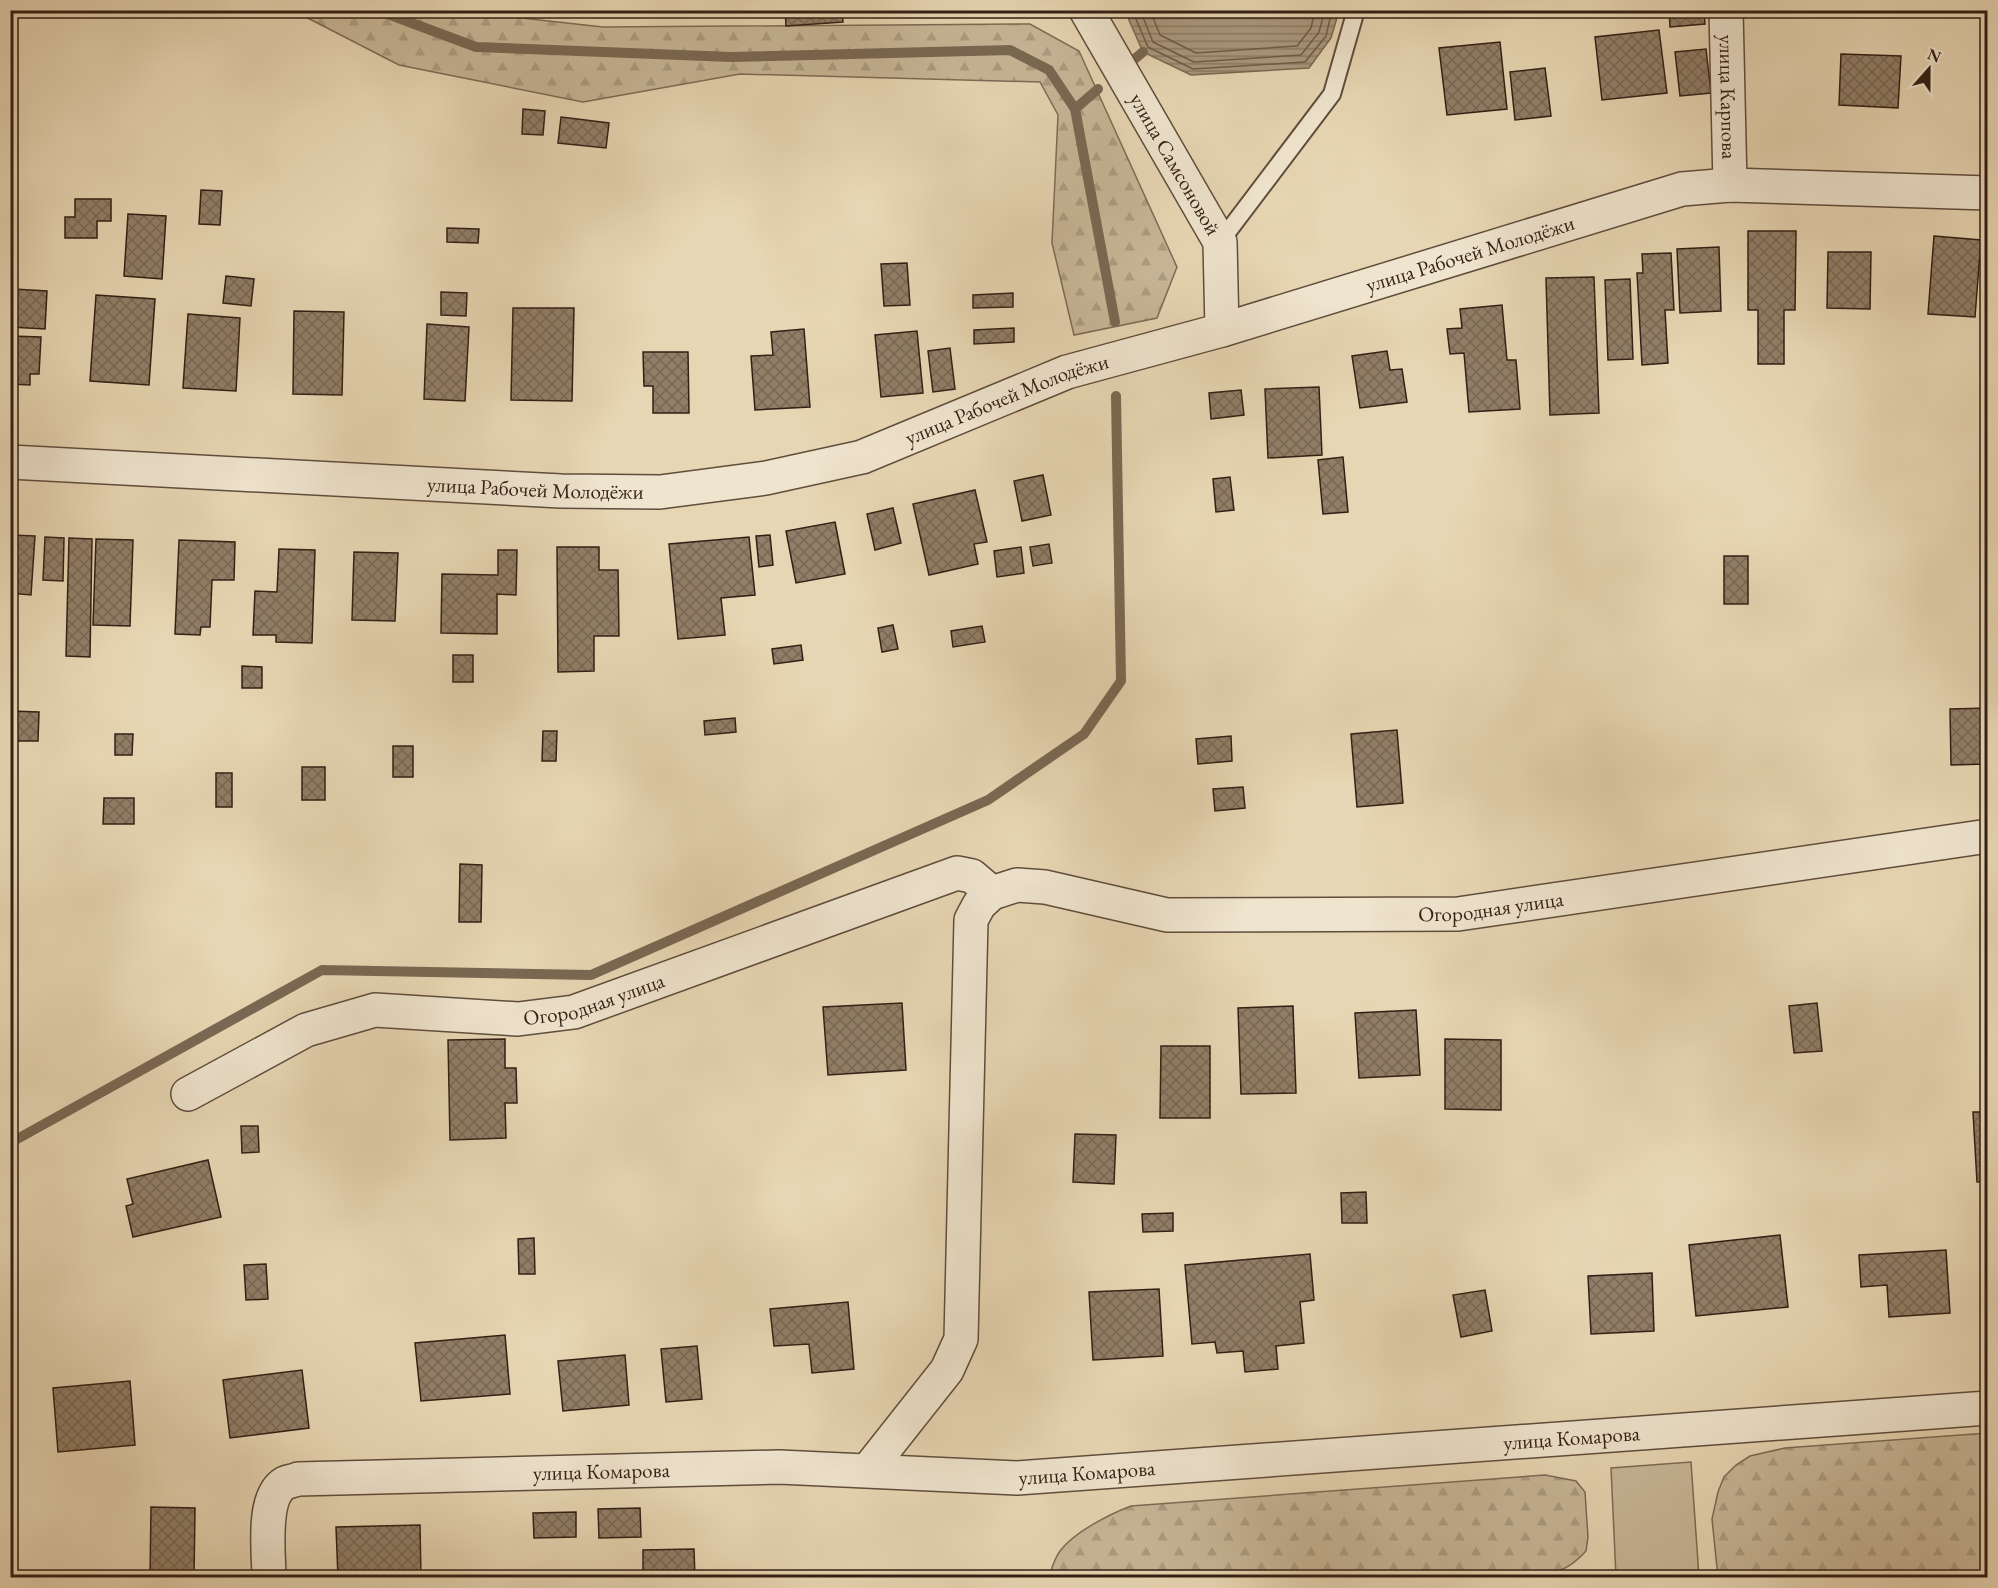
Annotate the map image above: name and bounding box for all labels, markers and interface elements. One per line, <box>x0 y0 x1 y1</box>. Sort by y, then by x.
street label: улица Карпова <box>1714 34 1743 160</box>
north arrow <box>1899 39 1959 99</box>
text: N <box>1924 43 1944 68</box>
street label: улица Самсоновой <box>1124 88 1227 240</box>
street label: улица Рабочей Молодёжи <box>1362 209 1578 298</box>
street label: улица Рабочей Молодёжи <box>901 347 1111 451</box>
street label: улица Рабочей Молодёжи <box>426 470 644 505</box>
street label: Огородная улица <box>1418 885 1566 927</box>
street label: Огородная улица <box>522 966 669 1031</box>
street label: улица Комарова <box>1502 1419 1641 1456</box>
street label: улица Комарова <box>1017 1454 1157 1491</box>
street label: улица Комарова <box>532 1456 671 1486</box>

